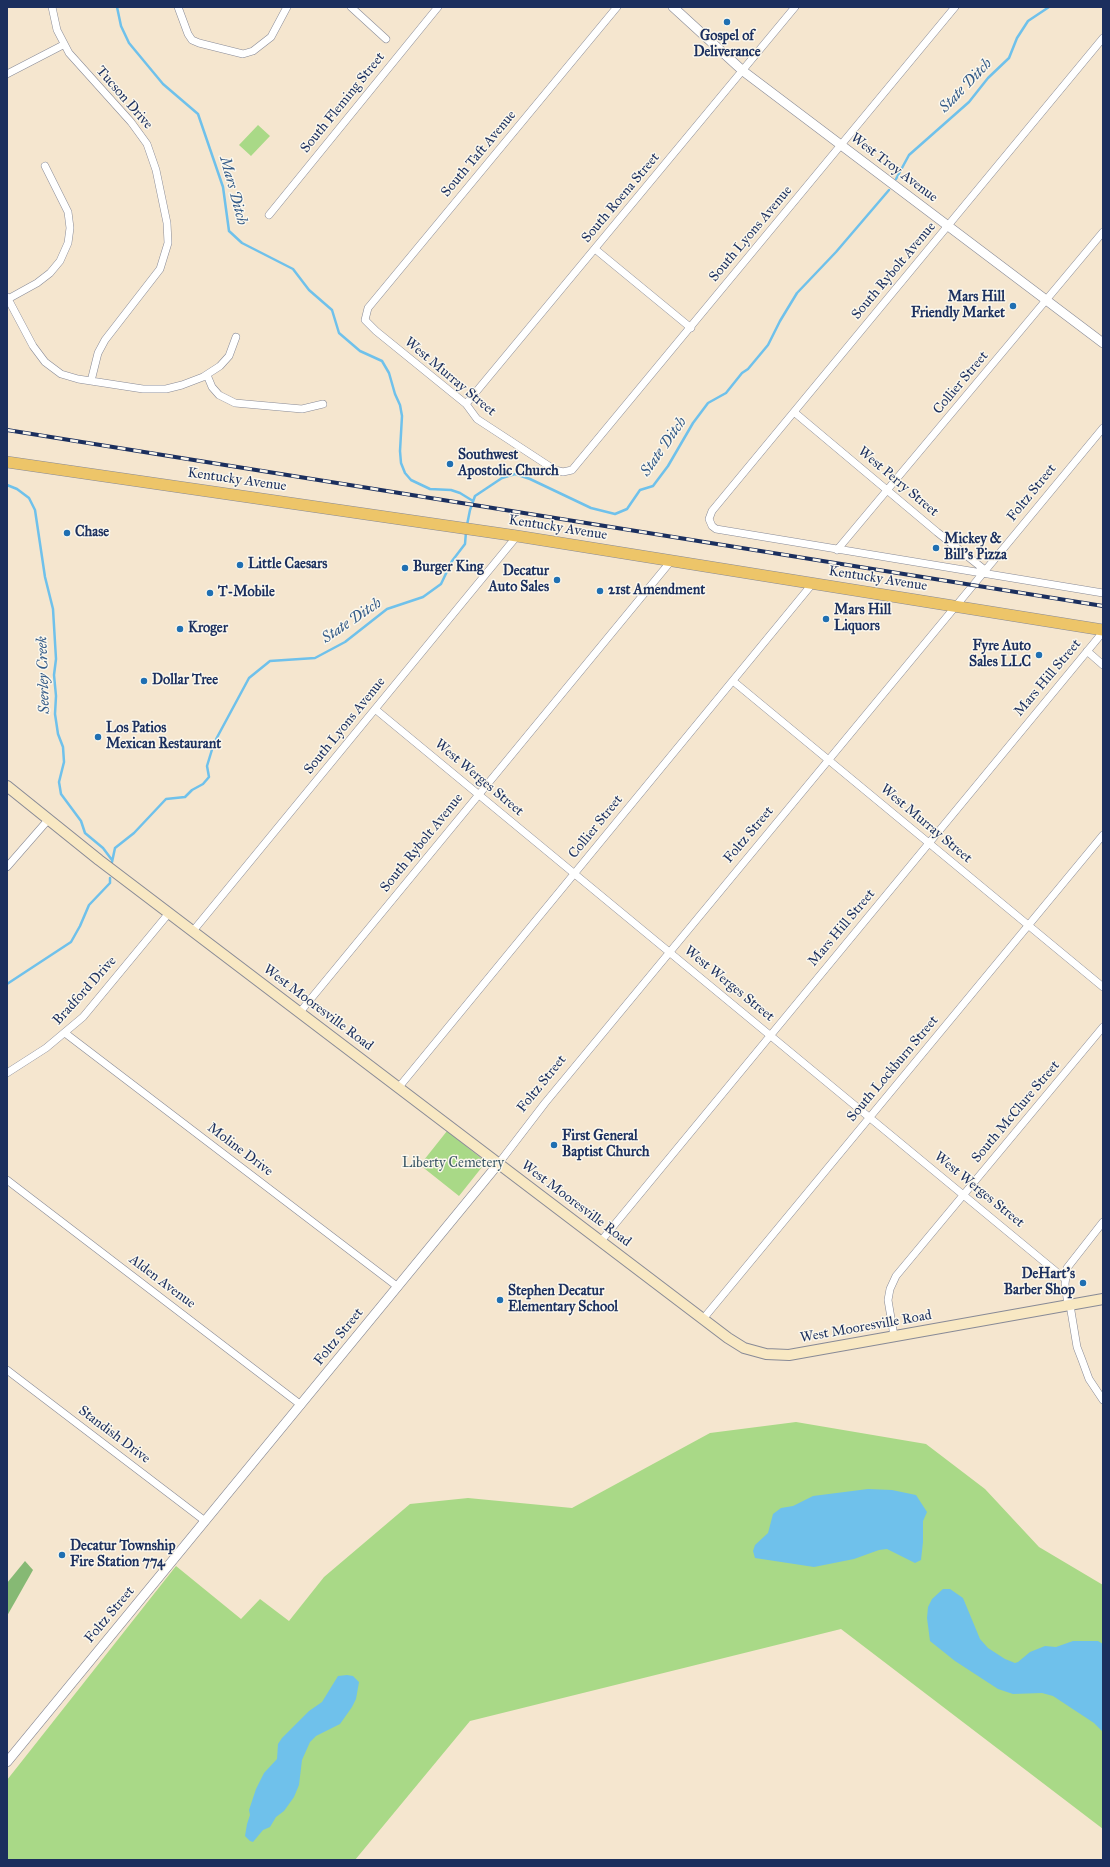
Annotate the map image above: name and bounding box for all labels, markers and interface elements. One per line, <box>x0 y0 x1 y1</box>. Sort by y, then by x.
marker: Gospel of Deliverance <box>722 17 732 27</box>
place label: Gospel of Deliverance <box>693 29 761 62</box>
street label: South Fleming Street <box>297 49 389 157</box>
water label: State Ditch <box>936 55 996 117</box>
street label: Tucson Drive <box>92 63 156 133</box>
street label: South Taft Avenue <box>438 107 520 201</box>
street label: West Troy Avenue <box>847 130 941 206</box>
street label: South Roena Street <box>578 150 664 246</box>
water label: Mars Ditch <box>215 155 251 227</box>
street label: South Lyons Avenue <box>706 183 796 285</box>
street label: South Rybolt Avenue <box>848 219 940 323</box>
place label: Mars Hill Friendly Market <box>911 290 1005 322</box>
marker: Mars Hill Friendly Market <box>1008 301 1018 311</box>
street label: West Murray Street <box>401 334 499 420</box>
street label: Collier Street <box>930 348 992 418</box>
water label: State Ditch <box>637 414 691 480</box>
street label: West Perry Street <box>854 443 942 521</box>
place label: Southwest Apostolic Church <box>458 448 559 480</box>
marker: Southwest Apostolic Church <box>445 459 455 469</box>
street label: Foltz Street <box>1004 461 1060 525</box>
street label: Kentucky Avenue <box>187 465 287 495</box>
street label: Kentucky Avenue <box>508 512 608 544</box>
place label: Chase <box>75 525 109 541</box>
marker: Chase <box>62 528 72 538</box>
place label: Mickey & Bill's Pizza <box>944 532 1007 564</box>
marker: Mickey & Bill's Pizza <box>931 543 941 553</box>
place label: Little Caesars <box>248 557 327 573</box>
marker: Little Caesars <box>235 560 245 570</box>
place label: Burger King <box>413 560 483 576</box>
marker: Burger King <box>400 563 410 573</box>
street label: Kentucky Avenue <box>828 563 928 595</box>
place label: Decatur Auto Sales <box>488 564 549 596</box>
marker: Decatur Auto Sales <box>552 575 562 585</box>
place label: 21st Amendment <box>608 583 705 599</box>
place label: T-Mobile <box>218 585 275 601</box>
marker: 21st Amendment <box>595 586 605 596</box>
marker: T-Mobile <box>205 588 215 598</box>
water label: State Ditch <box>319 594 385 648</box>
place label: Mars Hill Liquors <box>834 603 891 636</box>
marker: Mars Hill Liquors <box>821 614 831 624</box>
place label: Kroger <box>188 621 228 637</box>
marker: Kroger <box>175 624 185 634</box>
water label: Seerley Creek <box>34 636 54 714</box>
street label: Mars Hill Street <box>1011 636 1085 720</box>
place label: Fyre Auto Sales LLC <box>969 639 1031 672</box>
marker: Fyre Auto Sales LLC <box>1034 650 1044 660</box>
place label: Dollar Tree <box>152 673 218 689</box>
street label: South Lyons Avenue <box>301 674 389 778</box>
marker: Dollar Tree <box>139 676 149 686</box>
place label: Los Patios Mexican Restaurant <box>106 721 221 754</box>
marker: Los Patios Mexican Restaurant <box>93 732 103 742</box>
street label: West Werges Street <box>431 736 527 820</box>
street label: West Murray Street <box>877 781 975 867</box>
street label: South Rybolt Avenue <box>377 790 467 896</box>
street label: Collier Street <box>565 792 627 862</box>
street label: Foltz Street <box>720 803 778 867</box>
street label: Mars Hill Street <box>805 886 879 970</box>
street label: West Werges Street <box>681 943 777 1025</box>
street label: Bradford Drive <box>50 953 120 1029</box>
street label: West Mooresville Road <box>260 961 376 1055</box>
street label: South Lockburn Street <box>844 1013 942 1125</box>
street label: Foltz Street <box>514 1052 570 1116</box>
street label: South McClure Street <box>968 1058 1064 1166</box>
street label: Moline Drive <box>204 1120 276 1180</box>
place label: First General Baptist Church <box>562 1129 650 1162</box>
marker: First General Baptist Church <box>549 1140 559 1150</box>
street label: West Werges Street <box>931 1149 1027 1231</box>
park label: Liberty Cemetery <box>402 1156 504 1172</box>
street label: West Mooresville Road <box>518 1157 634 1251</box>
street label: Alden Avenue <box>126 1252 198 1312</box>
place label: DeHart’s Barber Shop <box>1004 1267 1075 1300</box>
marker: DeHart’s Barber Shop <box>1078 1278 1088 1288</box>
place label: Stephen Decatur Elementary School <box>508 1284 618 1316</box>
marker: Stephen Decatur Elementary School <box>495 1295 505 1305</box>
street label: Foltz Street <box>311 1305 367 1369</box>
street label: West Mooresville Road <box>799 1307 933 1347</box>
street label: Standish Drive <box>75 1403 153 1467</box>
place label: Decatur Township Fire Station 774 <box>70 1539 175 1572</box>
marker: Decatur Township Fire Station 774 <box>57 1550 67 1560</box>
street label: Foltz Street <box>81 1583 139 1647</box>

